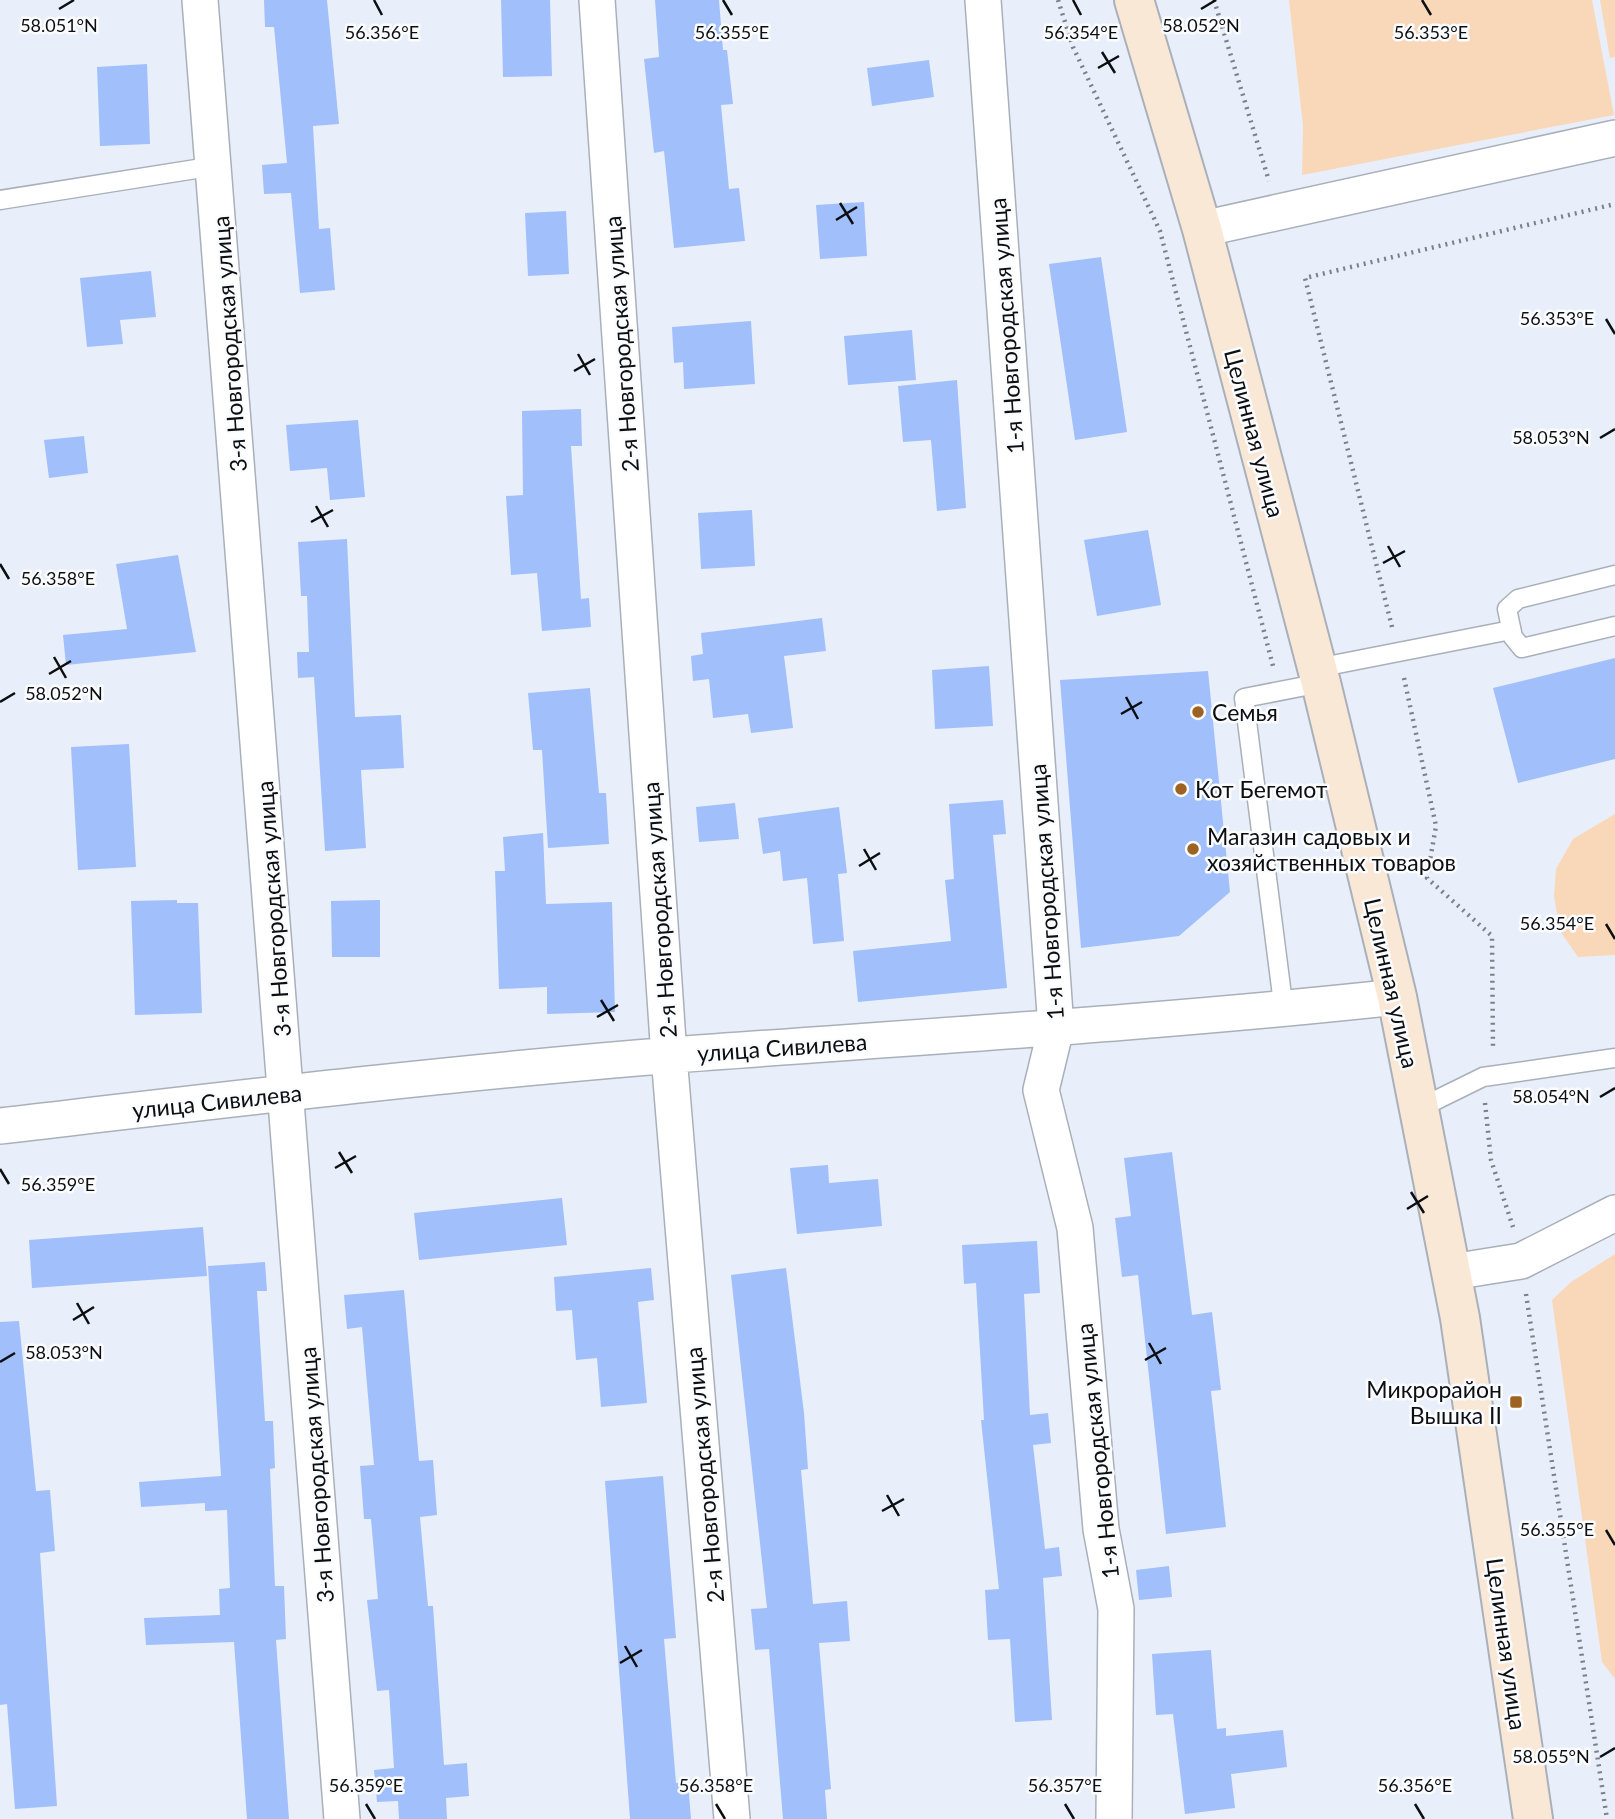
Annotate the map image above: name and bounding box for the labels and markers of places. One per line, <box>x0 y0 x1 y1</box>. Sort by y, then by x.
place label: Семья <box>1212 698 1278 726</box>
marker: Семья <box>1190 704 1206 720</box>
place label: Кот Бегемот <box>1195 775 1328 803</box>
marker: Кот Бегемот <box>1173 781 1189 797</box>
place label: Магазин садовых и хозяйственных товаров <box>1207 822 1456 876</box>
marker: Магазин садовых и хозяйственных товаров <box>1185 841 1201 857</box>
place label: Микрорайон Вышка II <box>1366 1375 1502 1429</box>
marker: Микрорайон Вышка II <box>1508 1394 1524 1410</box>

